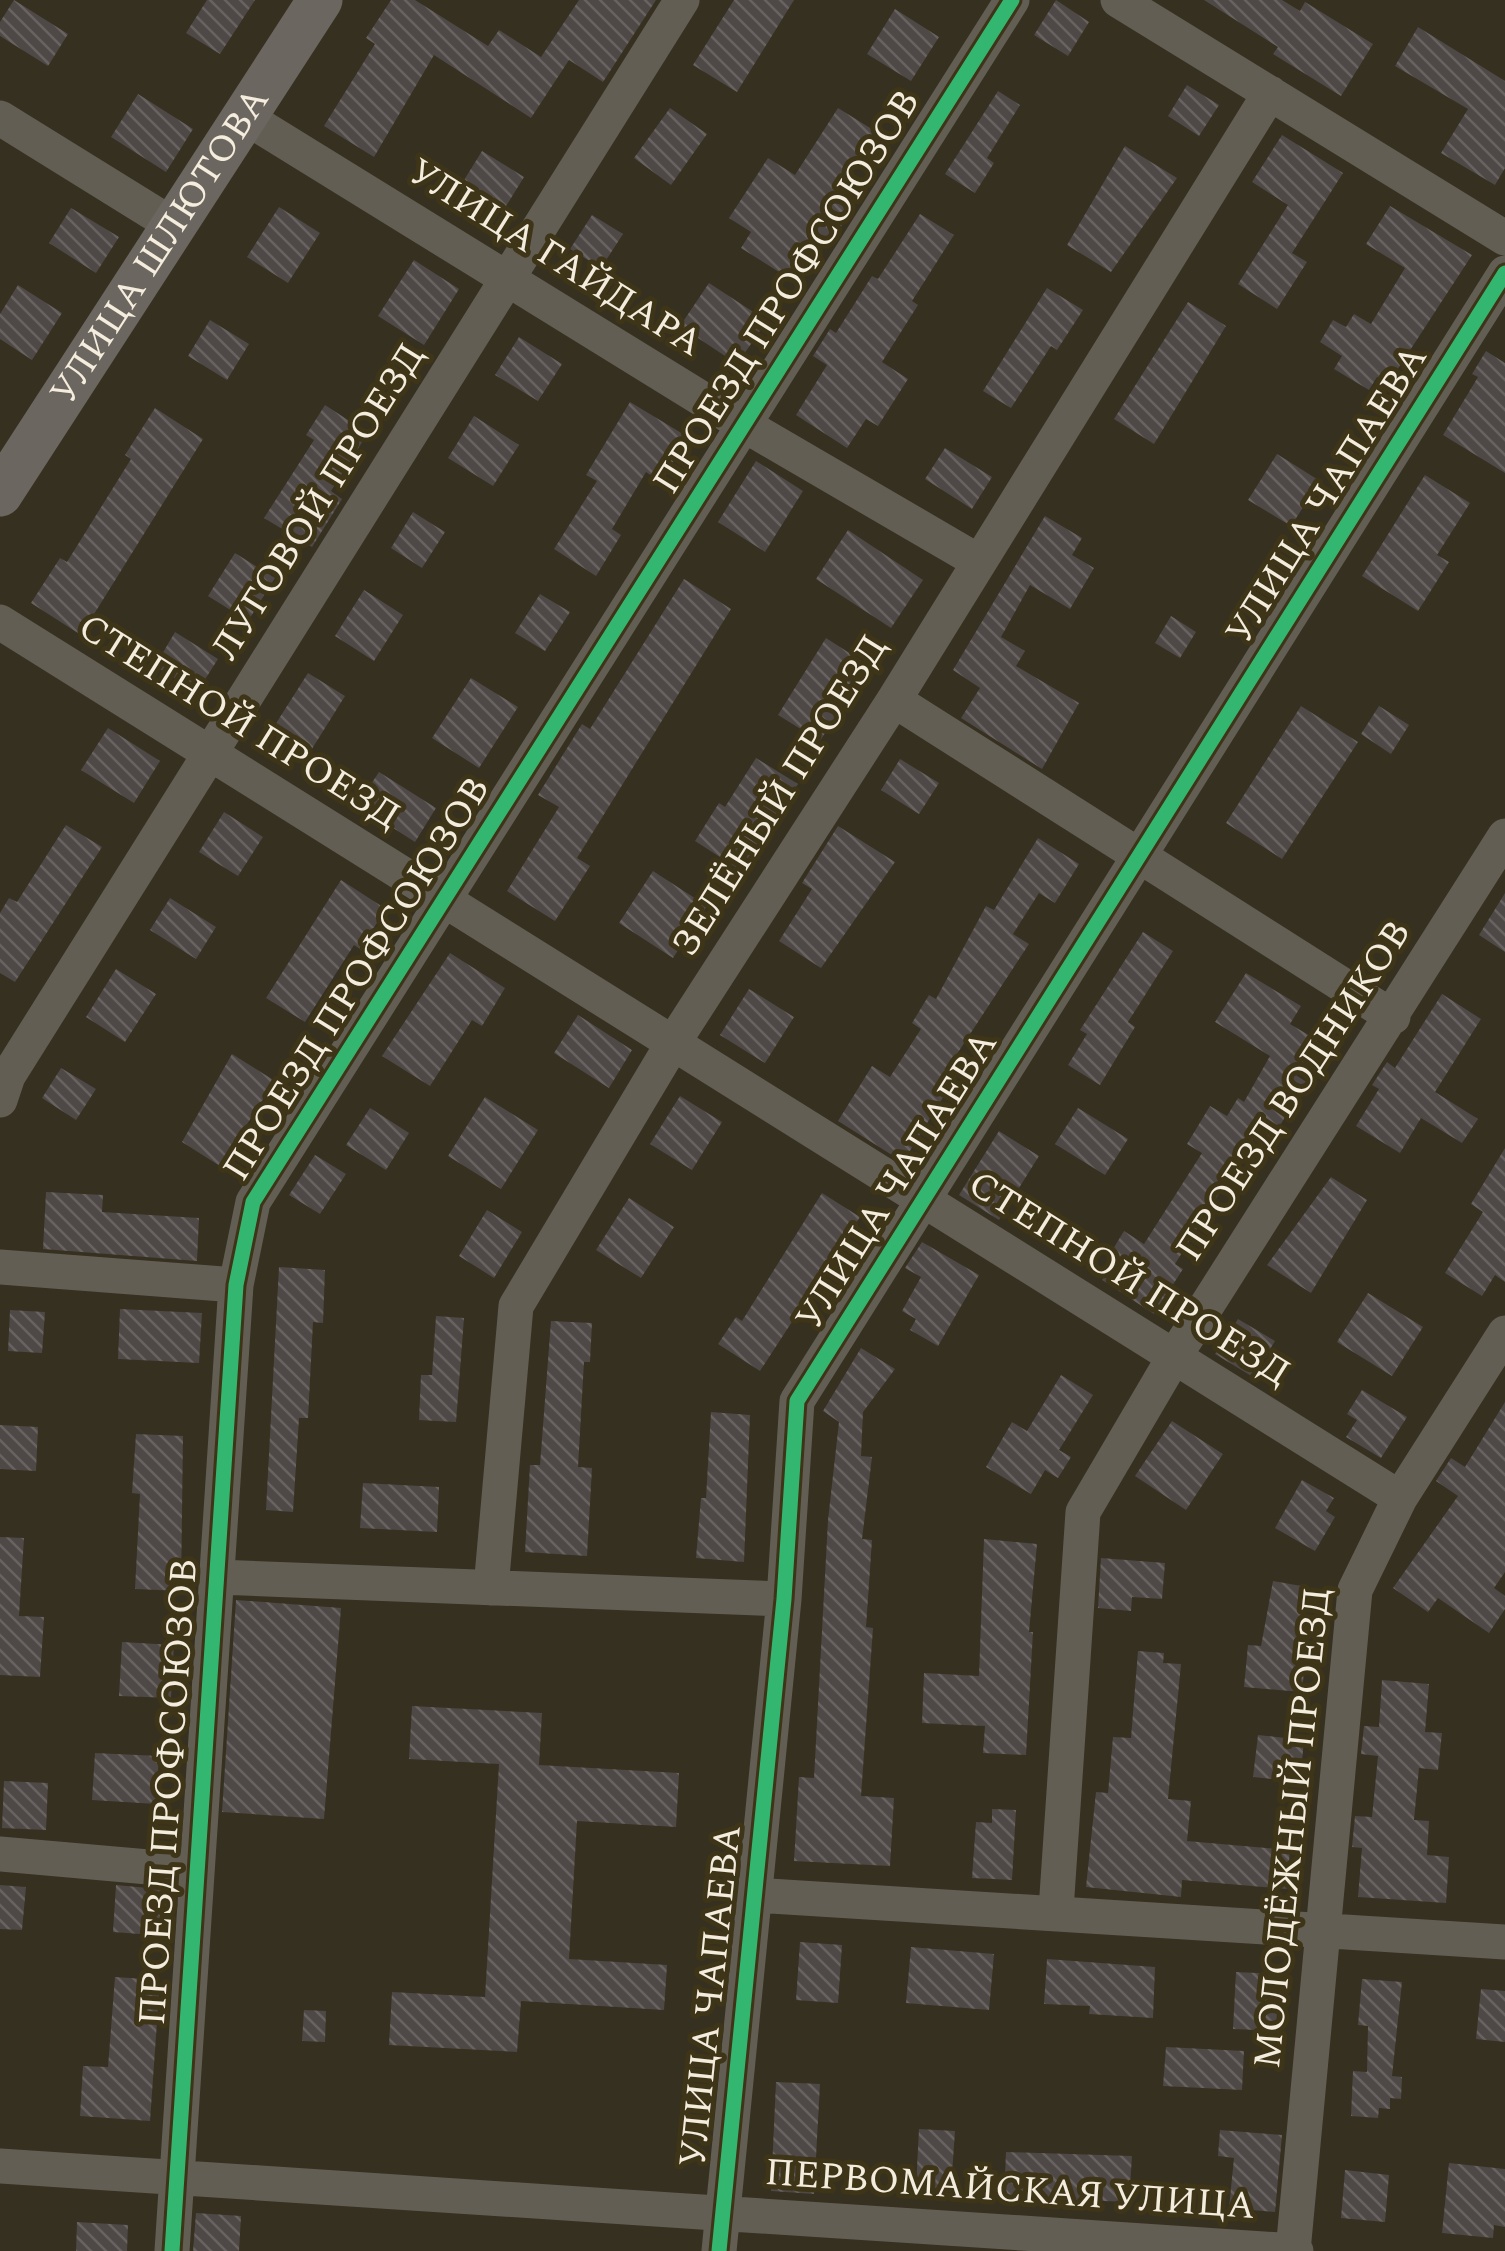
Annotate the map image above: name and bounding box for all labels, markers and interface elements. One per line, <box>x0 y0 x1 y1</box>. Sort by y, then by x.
street label: УЛИЦА ШЛЮТОВА <box>36 76 285 417</box>
street label: ПРОЕЗД ПРОФСОЮЗОВ <box>638 78 936 506</box>
street label: УЛИЦА ГАЙДАРА <box>396 144 714 372</box>
street label: ЛУГОВОЙ ПРОЕЗД <box>198 332 440 672</box>
street label: УЛИЦА ЧАПАЕВА <box>1211 334 1443 656</box>
street label: СТЕПНОЙ ПРОЕЗД <box>67 599 411 845</box>
street label: ЗЕЛЁНЫЙ ПРОЕЗД <box>657 623 903 969</box>
street label: ПРОЕЗД ПРОФСОЮЗОВ <box>208 765 506 1193</box>
street label: ПРОЕЗД ВОДНИКОВ <box>1162 909 1426 1273</box>
street label: УЛИЦА ЧАПАЕВА <box>781 1020 1013 1342</box>
street label: СТЕПНОЙ ПРОЕЗД <box>957 1156 1301 1402</box>
street label: ПРОЕЗД ПРОФСОЮЗОВ <box>124 1557 214 2027</box>
street label: МОЛОДЁЖНЫЙ ПРОЕЗД <box>1239 1585 1347 2071</box>
street label: УЛИЦА ЧАПАЕВА <box>664 1822 758 2170</box>
street label: ПЕРВОМАЙСКАЯ УЛИЦА <box>763 2144 1257 2236</box>

